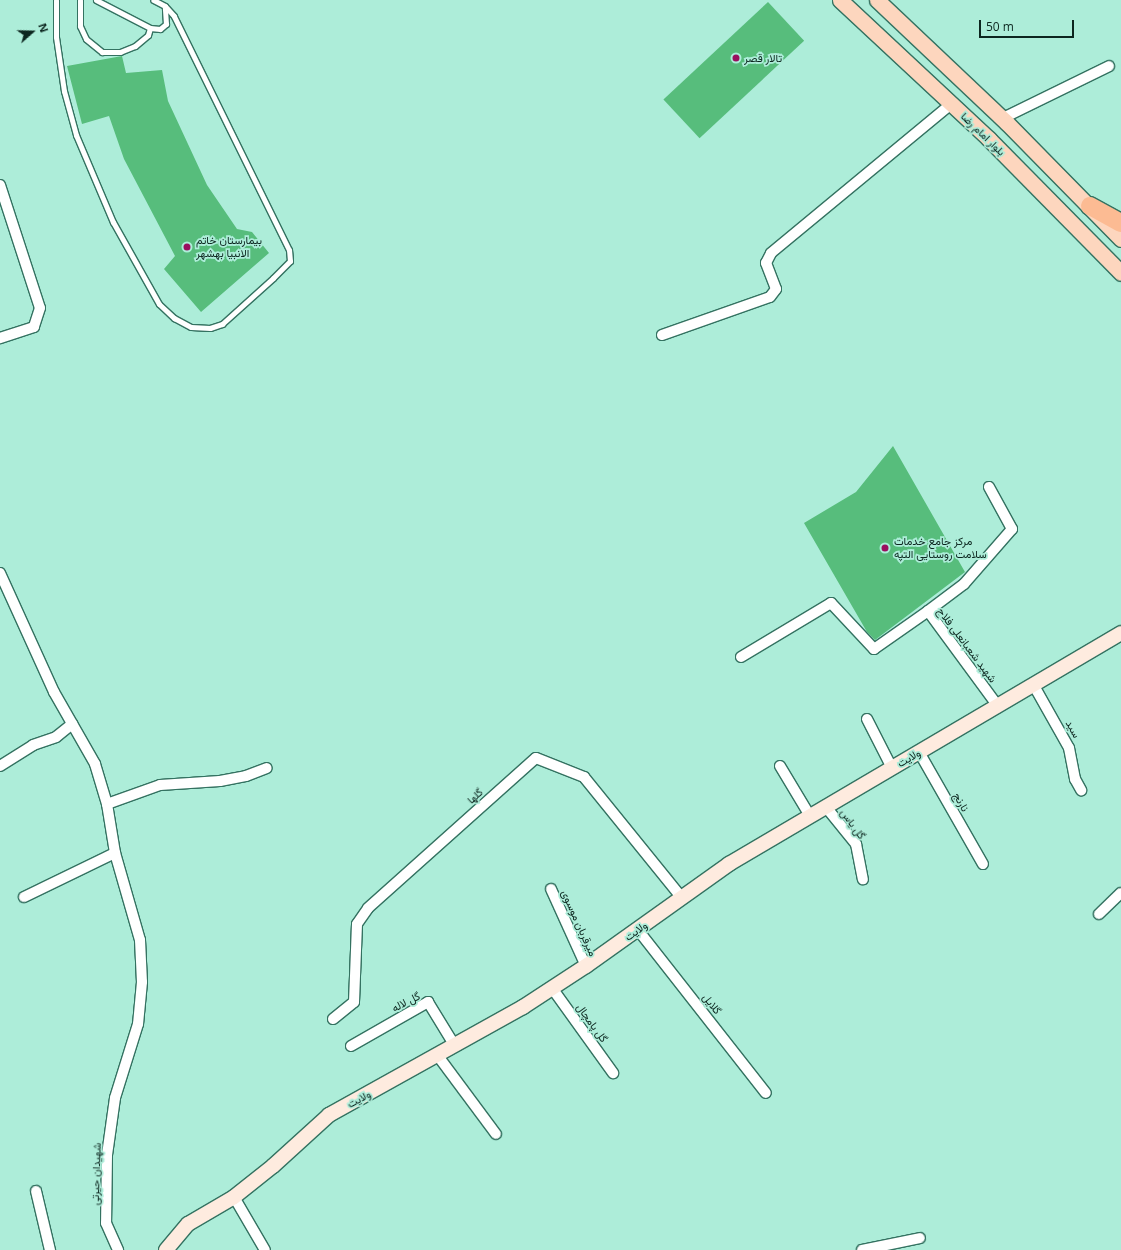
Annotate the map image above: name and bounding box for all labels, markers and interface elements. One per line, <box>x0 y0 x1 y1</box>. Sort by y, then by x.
north arrow <box>12 12 52 52</box>
scale bar <box>981 12 1076 38</box>
text: 50 m <box>986 18 1014 35</box>
text: N <box>35 21 52 34</box>
place label: تالار قصر <box>744 51 782 65</box>
marker: تالار قصر <box>731 53 741 63</box>
street label: بلوار امام رضا <box>958 110 1008 158</box>
place label: بیمارستان خاتم الانبیا بهشهر <box>196 234 262 260</box>
marker: بیمارستان خاتم الانبیا بهشهر <box>181 241 193 253</box>
place label: مرکز جامع خدمات سلامت روستایی التپه <box>894 535 987 561</box>
marker: مرکز جامع خدمات سلامت روستایی التپه <box>879 542 891 554</box>
street label: شهید شعبانعلی فلاح <box>935 605 999 685</box>
street label: سید <box>1063 718 1083 740</box>
street label: ولایت <box>895 746 923 770</box>
street label: گلها <box>464 785 486 807</box>
street label: نارنج <box>950 790 972 814</box>
street label: گل یاس <box>838 806 868 842</box>
street label: میرقربان موسوی <box>558 888 600 958</box>
street label: ولایت <box>622 918 650 944</box>
street label: گل لاله <box>390 989 422 1015</box>
street label: گلایل <box>700 991 724 1017</box>
street label: گل پامچال <box>574 1001 610 1045</box>
street label: ولایت <box>345 1087 373 1111</box>
street label: شهیدان حیرتی <box>88 1142 104 1206</box>

